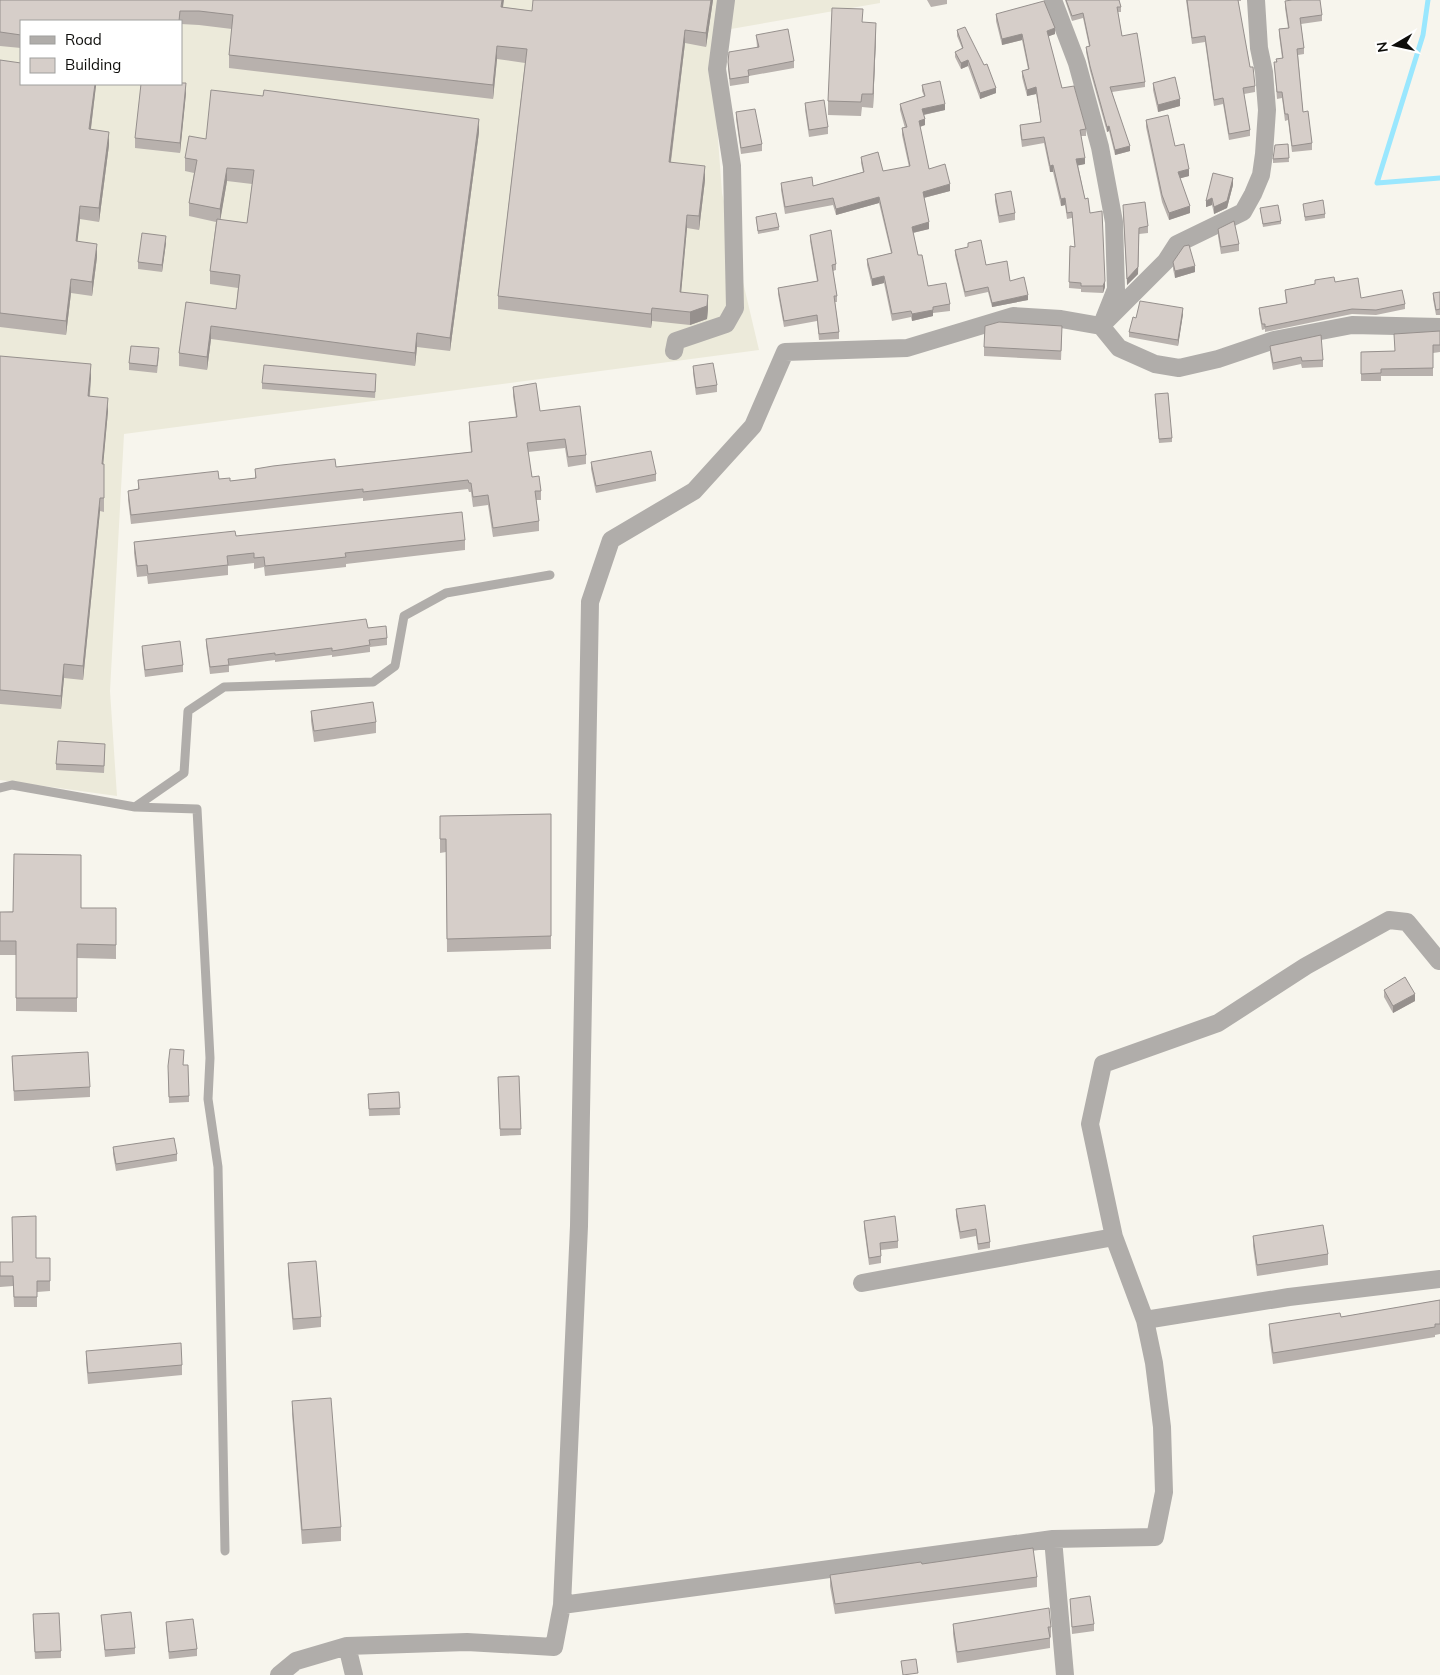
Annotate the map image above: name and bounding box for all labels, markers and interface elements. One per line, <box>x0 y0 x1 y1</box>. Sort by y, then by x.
legend <box>20 20 182 85</box>
north arrow <box>1370 20 1420 70</box>
text: Road <box>65 30 102 49</box>
text: N <box>1372 40 1392 54</box>
text: Building <box>65 55 121 74</box>

